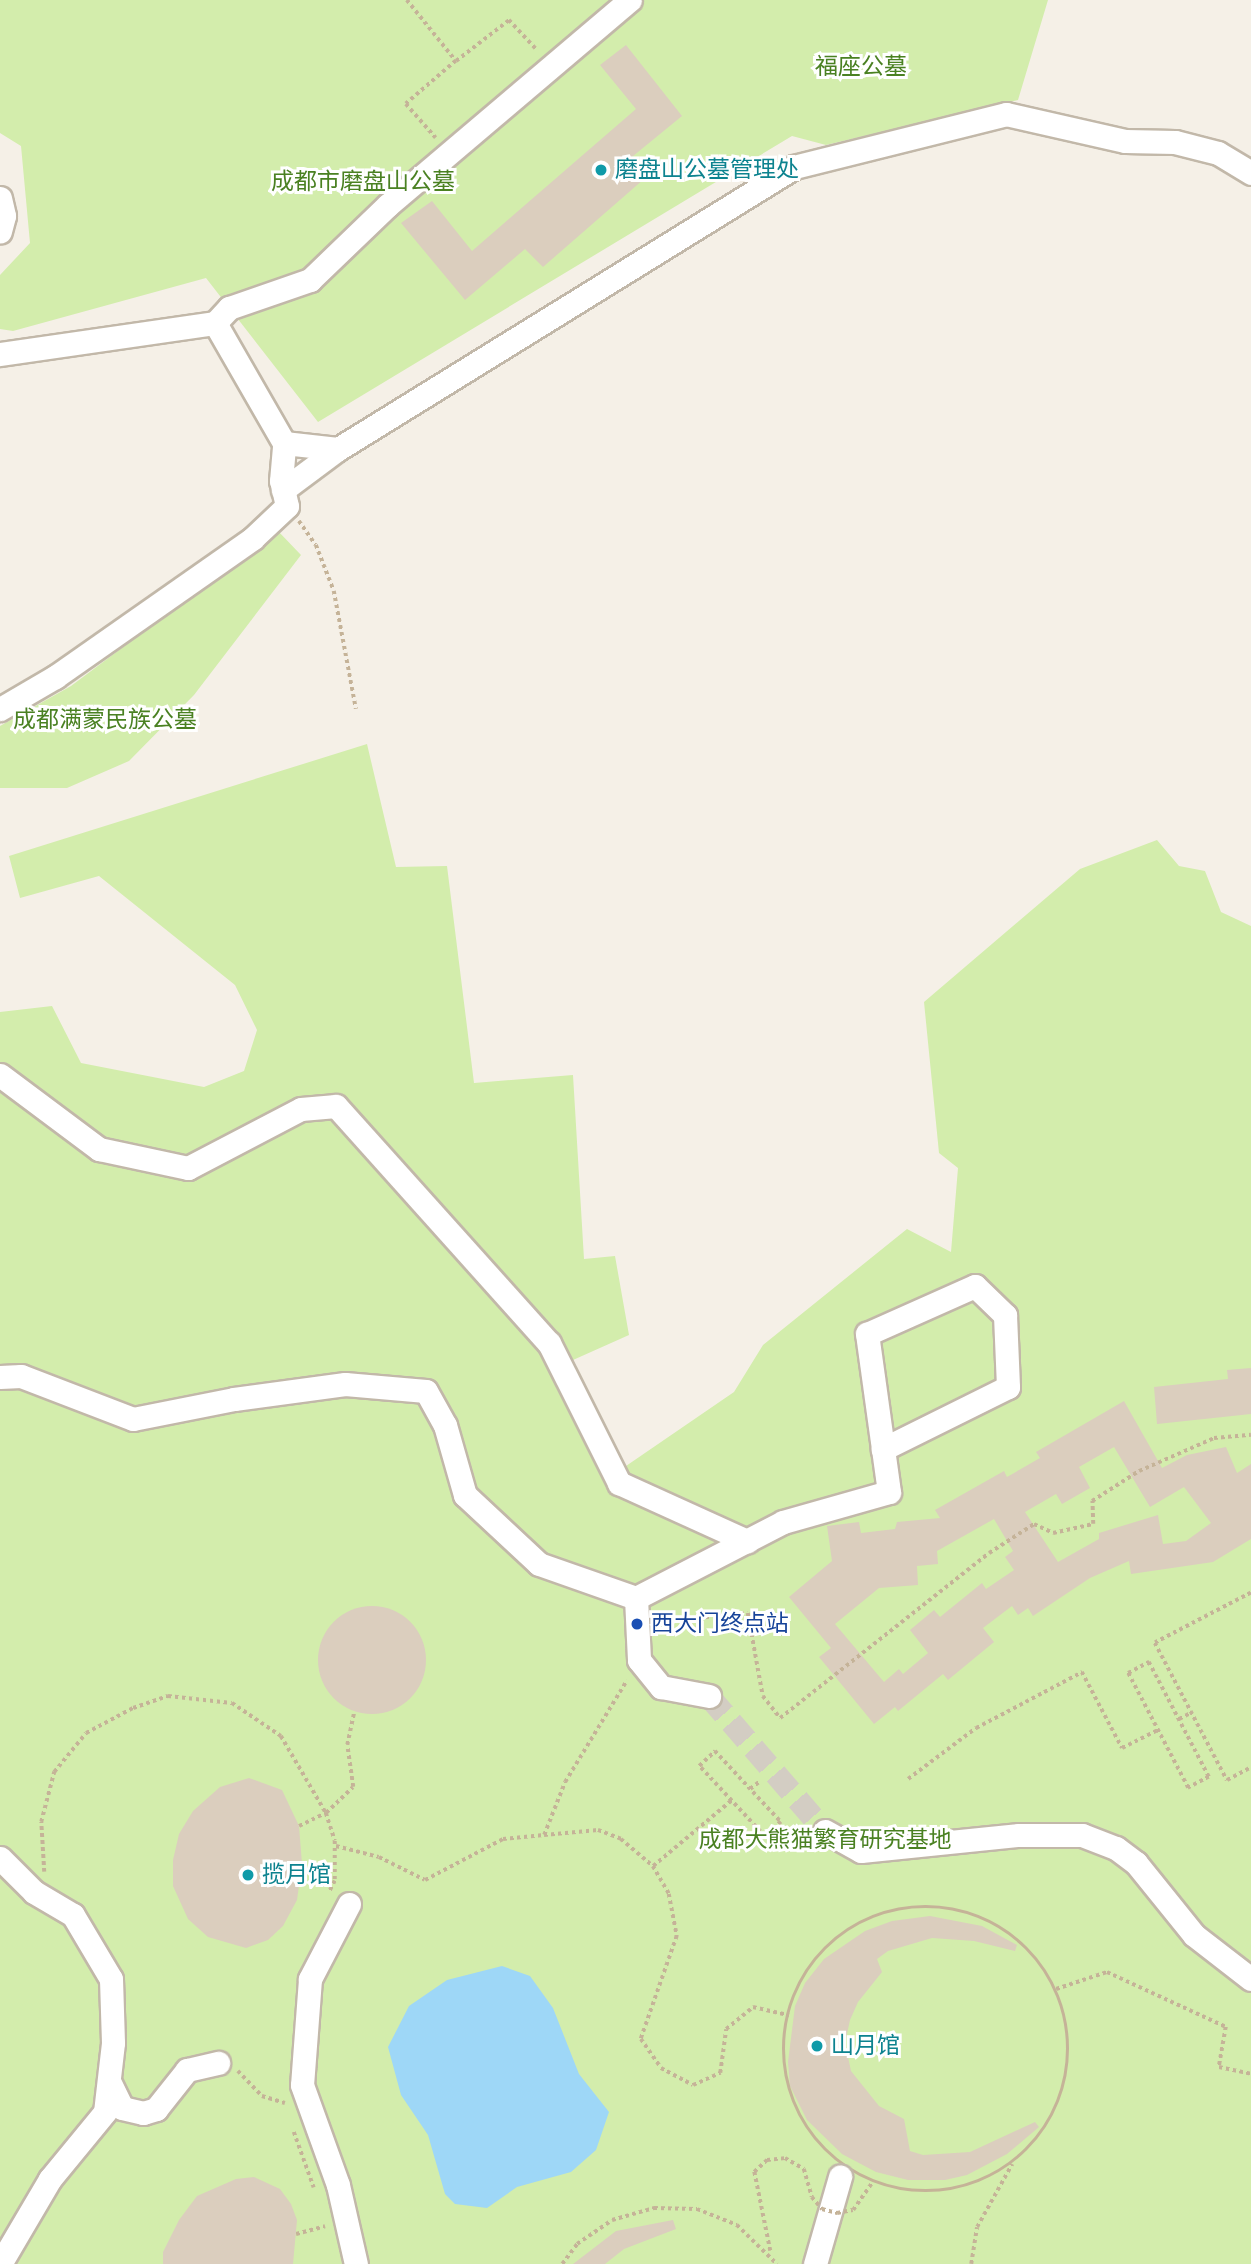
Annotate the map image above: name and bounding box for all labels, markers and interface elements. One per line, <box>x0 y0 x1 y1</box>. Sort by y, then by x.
park label: 福座公墓 <box>815 53 907 81</box>
place label: 磨盘山公墓管理处 <box>615 156 799 184</box>
marker: 磨盘山公墓管理处 <box>593 162 609 178</box>
park label: 成都市磨盘山公墓 <box>271 168 455 196</box>
park label: 成都满蒙民族公墓 <box>13 706 197 734</box>
place label: 西大门终点站 <box>651 1610 789 1638</box>
marker: 西大门终点站 <box>629 1616 645 1632</box>
park label: 成都大熊猫繁育研究基地 <box>699 1826 951 1854</box>
place label: 揽月馆 <box>262 1861 331 1889</box>
marker: 揽月馆 <box>240 1867 256 1883</box>
place label: 山月馆 <box>831 2032 900 2060</box>
marker: 山月馆 <box>809 2038 825 2054</box>

